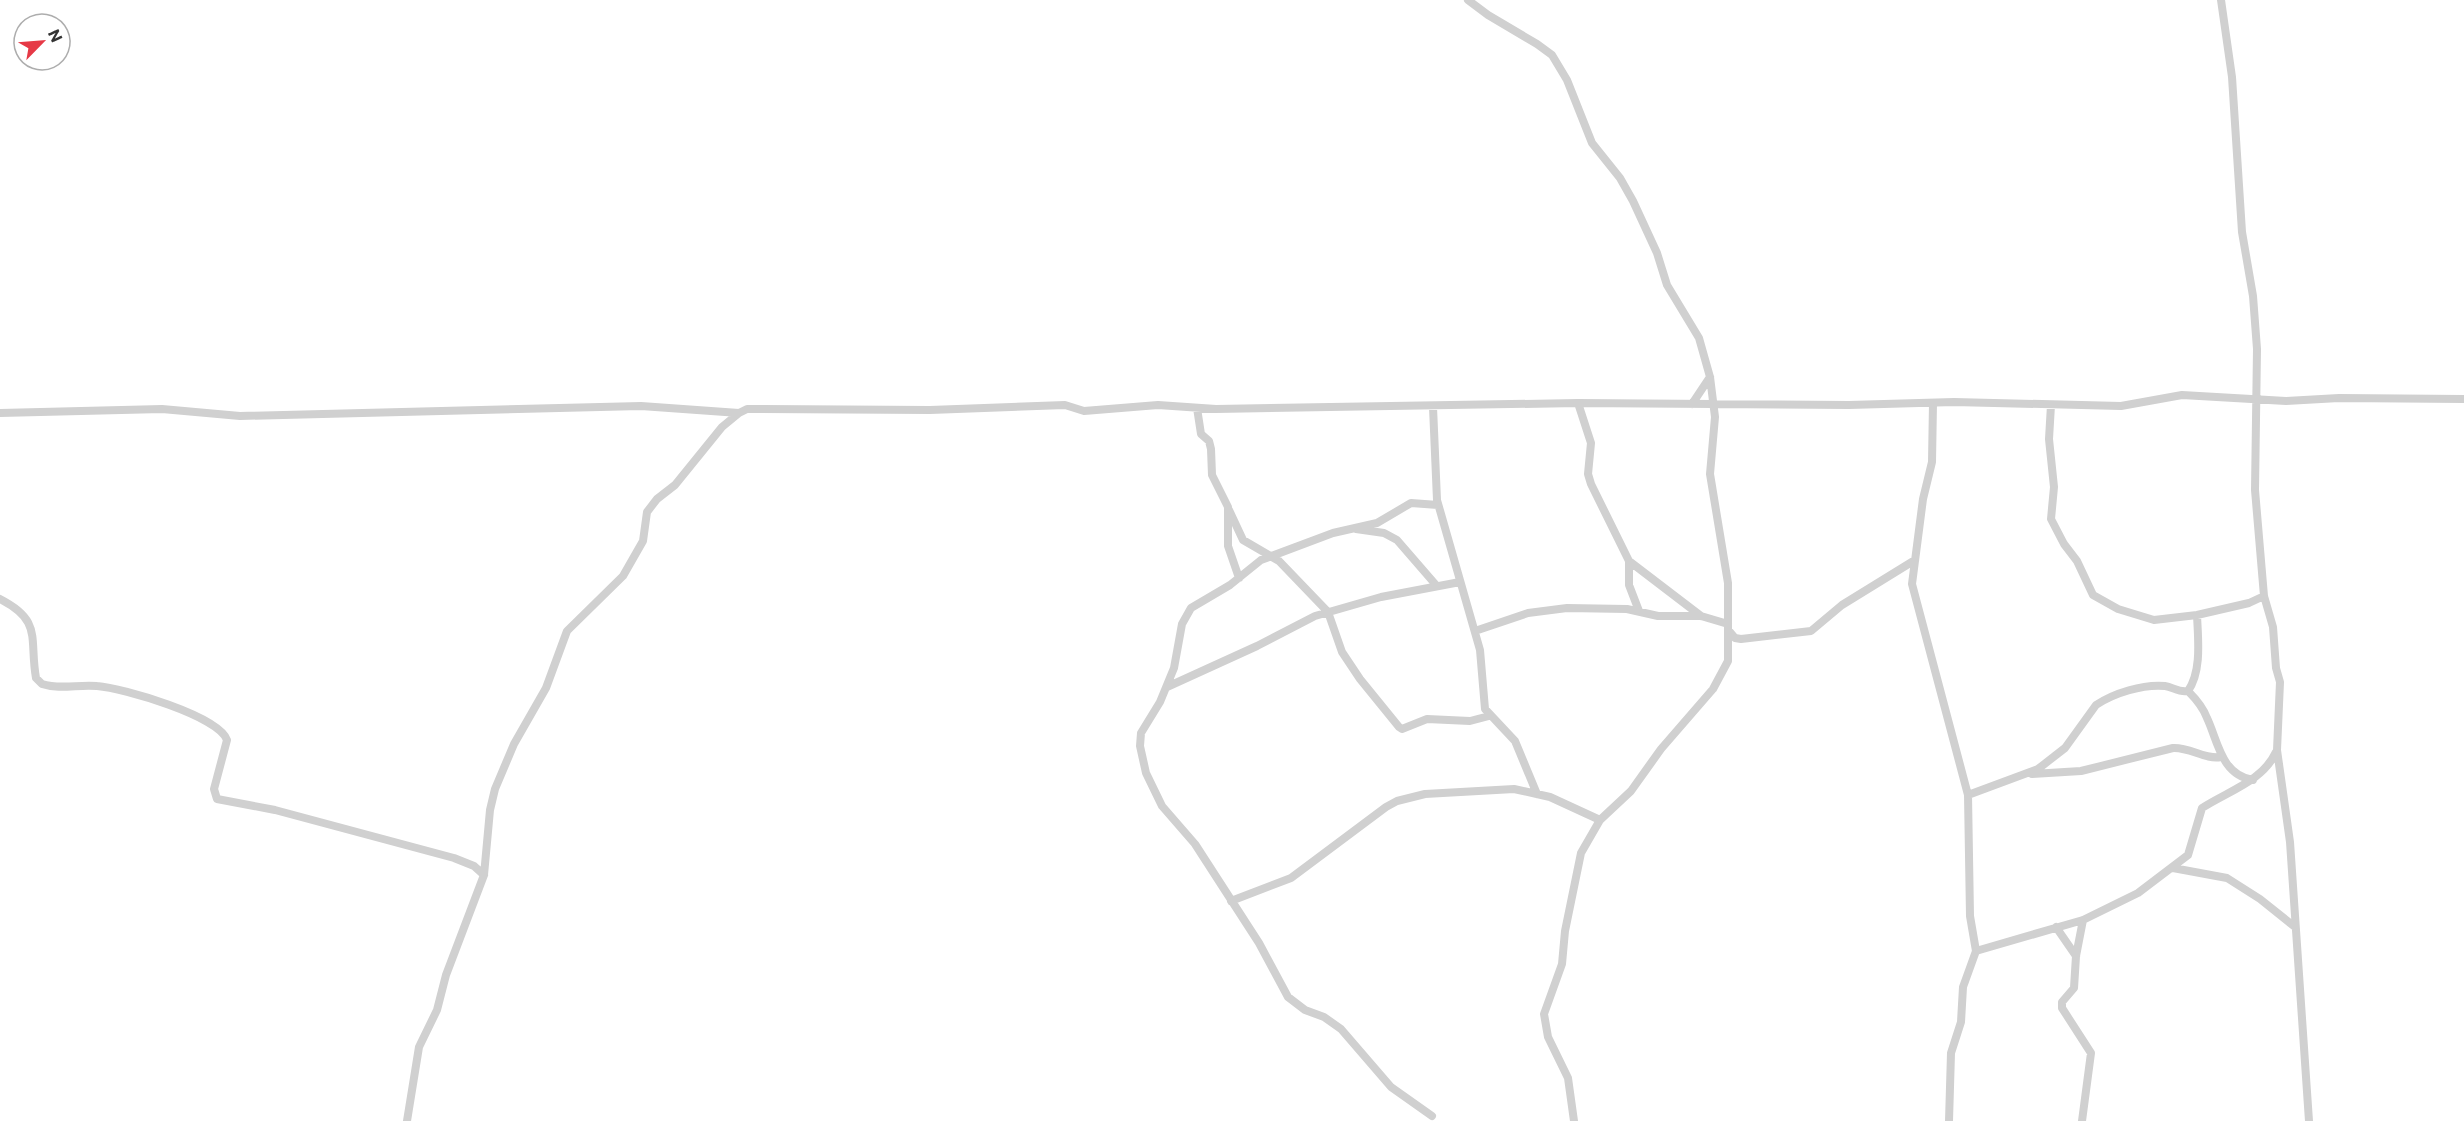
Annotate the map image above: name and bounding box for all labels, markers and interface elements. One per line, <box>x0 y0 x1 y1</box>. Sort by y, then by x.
north arrow <box>12 12 72 72</box>
text: N <box>45 26 67 45</box>

